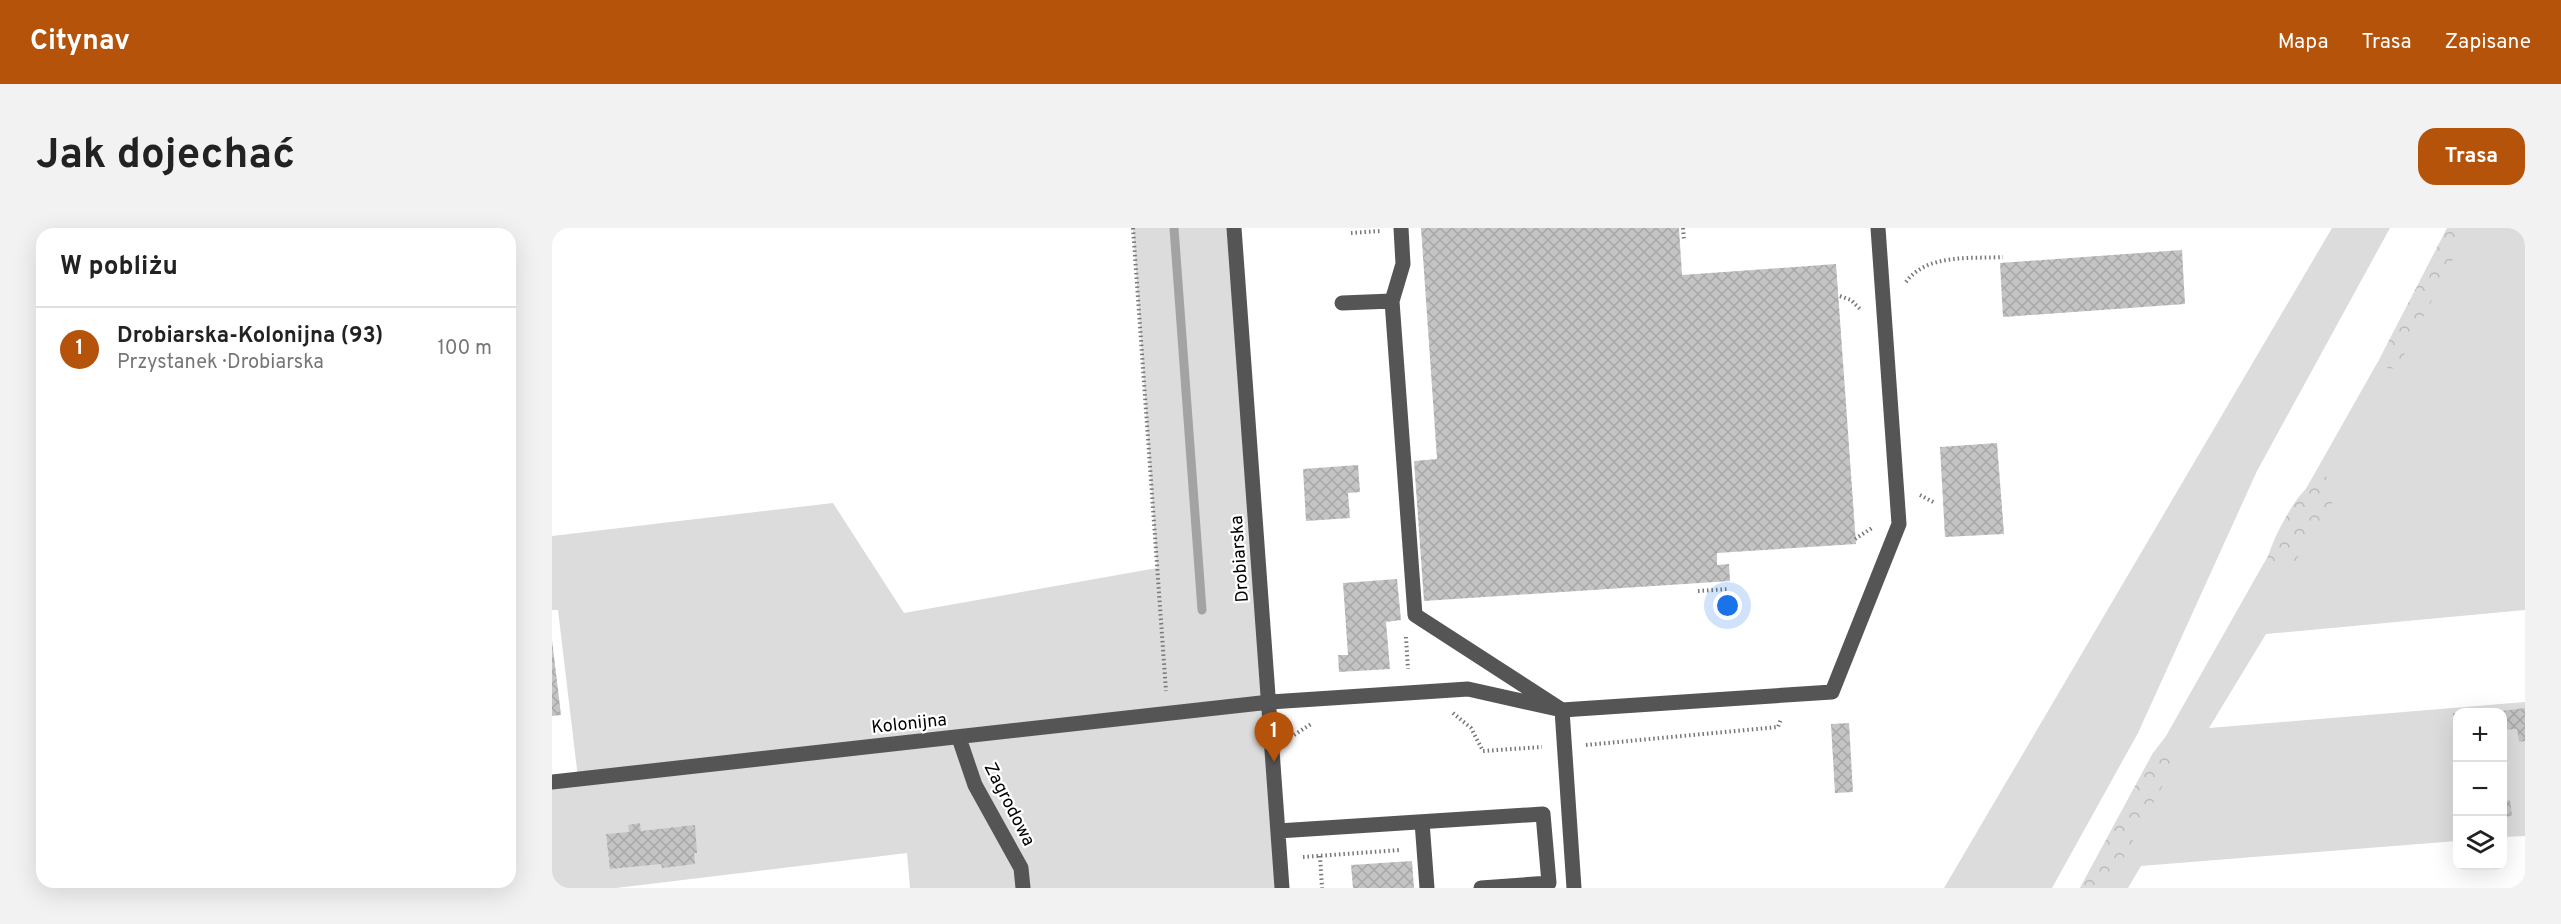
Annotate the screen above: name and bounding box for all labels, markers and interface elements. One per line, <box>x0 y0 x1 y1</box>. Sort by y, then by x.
text: Citynav <box>30 24 130 60</box>
text: Mapa <box>2278 29 2329 56</box>
text: Trasa <box>2362 29 2411 56</box>
text: Zapisane <box>2444 29 2531 56</box>
button: Trasa <box>2418 128 2525 185</box>
text: Jak dojechać <box>36 130 295 183</box>
text: W pobliżu <box>60 251 178 284</box>
text: Drobiarska-Kolonijna (93) <box>117 323 383 350</box>
text: 1 <box>76 336 84 362</box>
text: 100 m <box>437 336 492 362</box>
text: Przystanek · Drobiarska <box>117 350 324 376</box>
street label: Drobiarska <box>1226 515 1255 603</box>
your location <box>1713 591 1742 620</box>
map controls <box>2453 708 2507 870</box>
button: + <box>2453 708 2507 762</box>
street label: Kolonijna <box>870 709 948 740</box>
pin: 1 <box>1254 712 1294 762</box>
street label: Zagrodowa <box>978 759 1040 850</box>
button: − <box>2453 762 2507 816</box>
button: layers <box>2453 816 2507 870</box>

